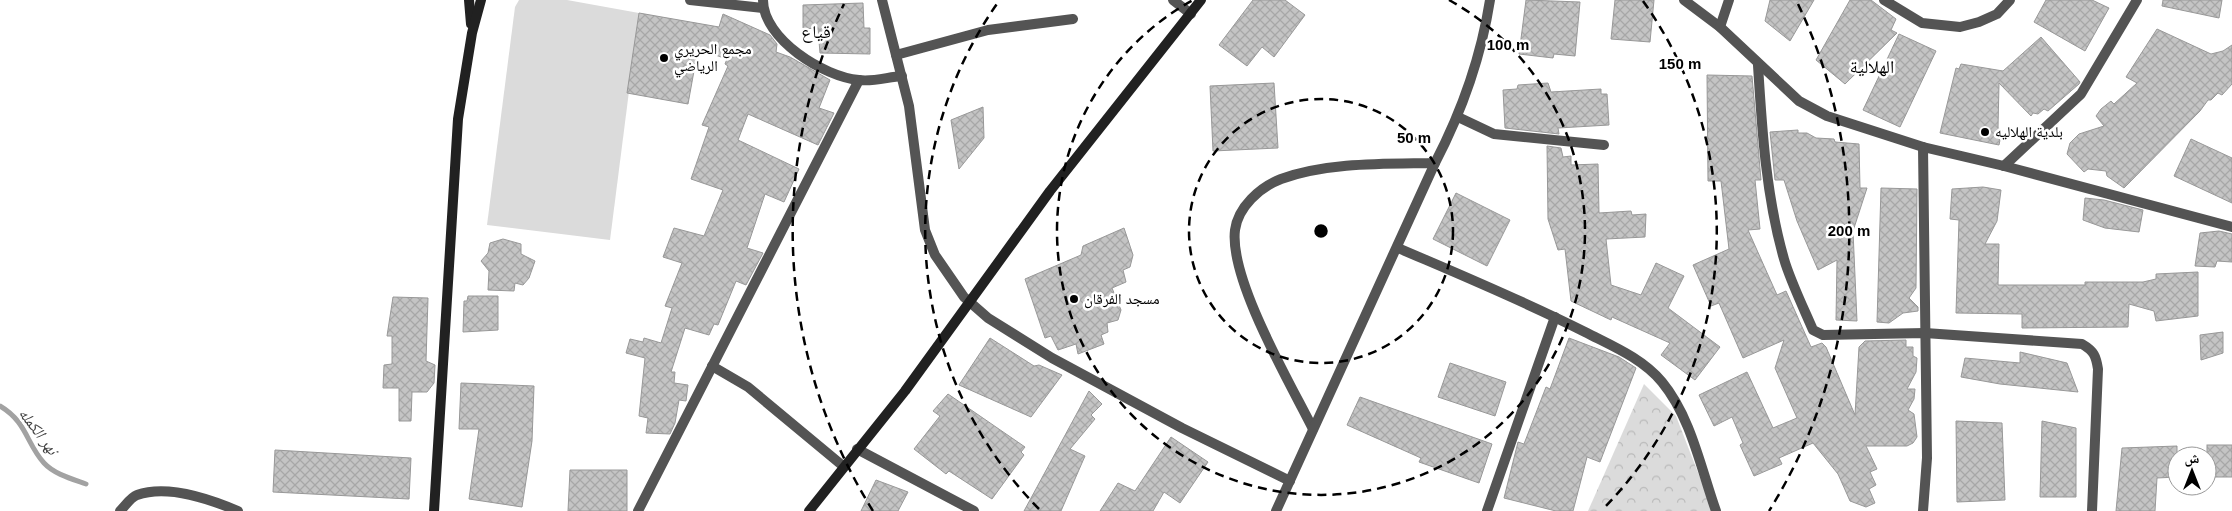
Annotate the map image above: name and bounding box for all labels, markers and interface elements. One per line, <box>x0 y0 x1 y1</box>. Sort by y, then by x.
district label: قياع <box>801 22 831 43</box>
text: 100 m <box>1487 36 1529 53</box>
place label: مجمع الحريري الرياضي <box>674 40 752 78</box>
marker: مجمع الحريري الرياضي <box>658 52 670 64</box>
text: 150 m <box>1659 55 1701 72</box>
district label: الهلالية <box>1850 57 1894 77</box>
place label: بلدية الهلاليه <box>1995 123 2063 141</box>
marker: بلدية الهلاليه <box>1979 126 1991 138</box>
text: 50 m <box>1397 129 1431 146</box>
centre of rings <box>1312 222 1330 240</box>
text: 200 m <box>1828 222 1870 239</box>
place label: مسجد الفرقان <box>1084 290 1160 309</box>
marker: مسجد الفرقان <box>1068 293 1080 305</box>
water label: نهر الكمله <box>15 405 63 461</box>
north arrow <box>2167 446 2217 496</box>
text: ش <box>2185 450 2200 467</box>

